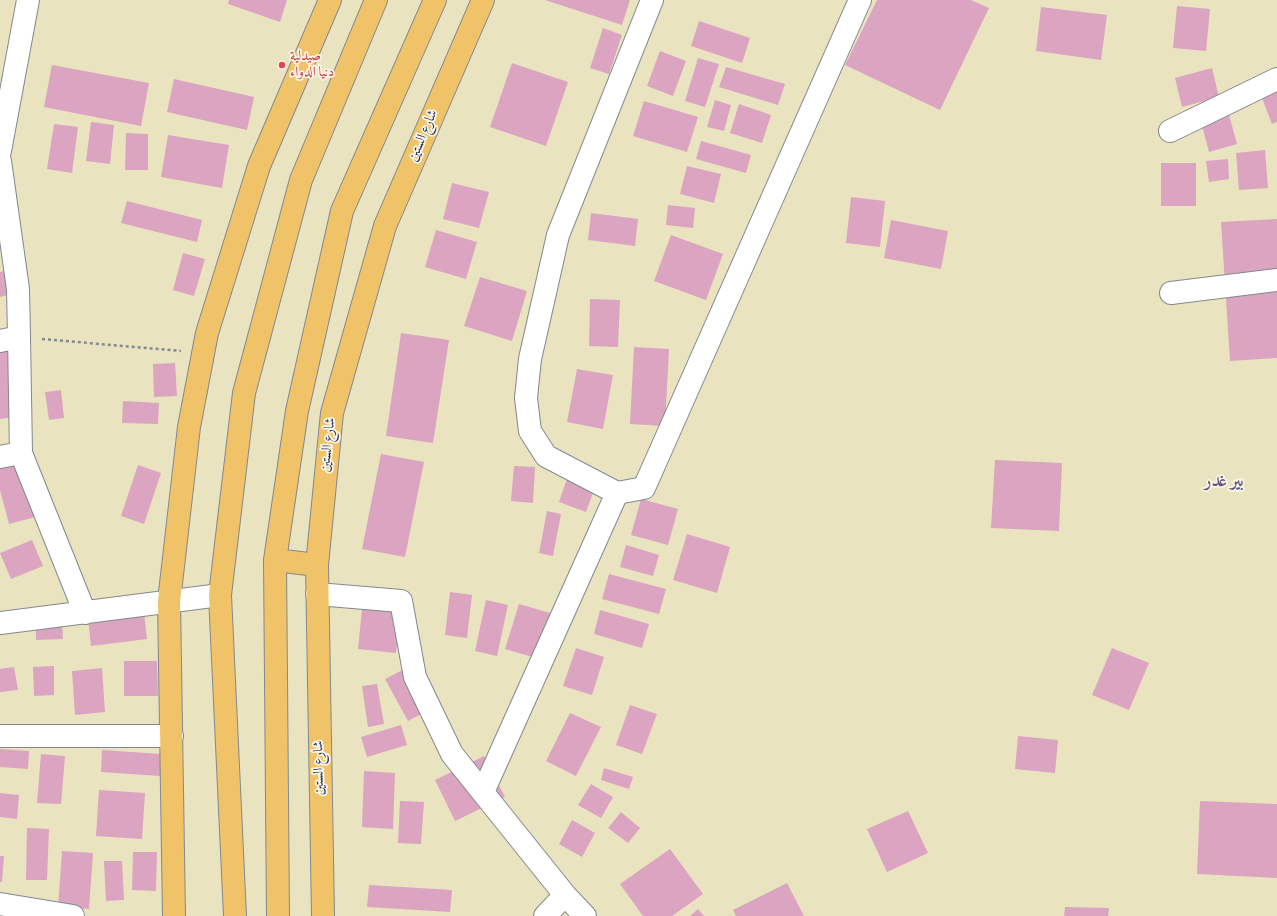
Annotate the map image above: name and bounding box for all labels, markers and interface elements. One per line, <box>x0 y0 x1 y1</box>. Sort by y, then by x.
place label: صيدلية دنيا الدواء <box>290 49 334 82</box>
marker: صيدلية دنيا الدواء <box>277 60 287 70</box>
street label: شارع الستين <box>406 108 442 164</box>
street label: شارع الستين <box>318 417 340 473</box>
district label: بير غدر <box>1204 472 1244 494</box>
street label: شارع الستين <box>311 741 329 795</box>

